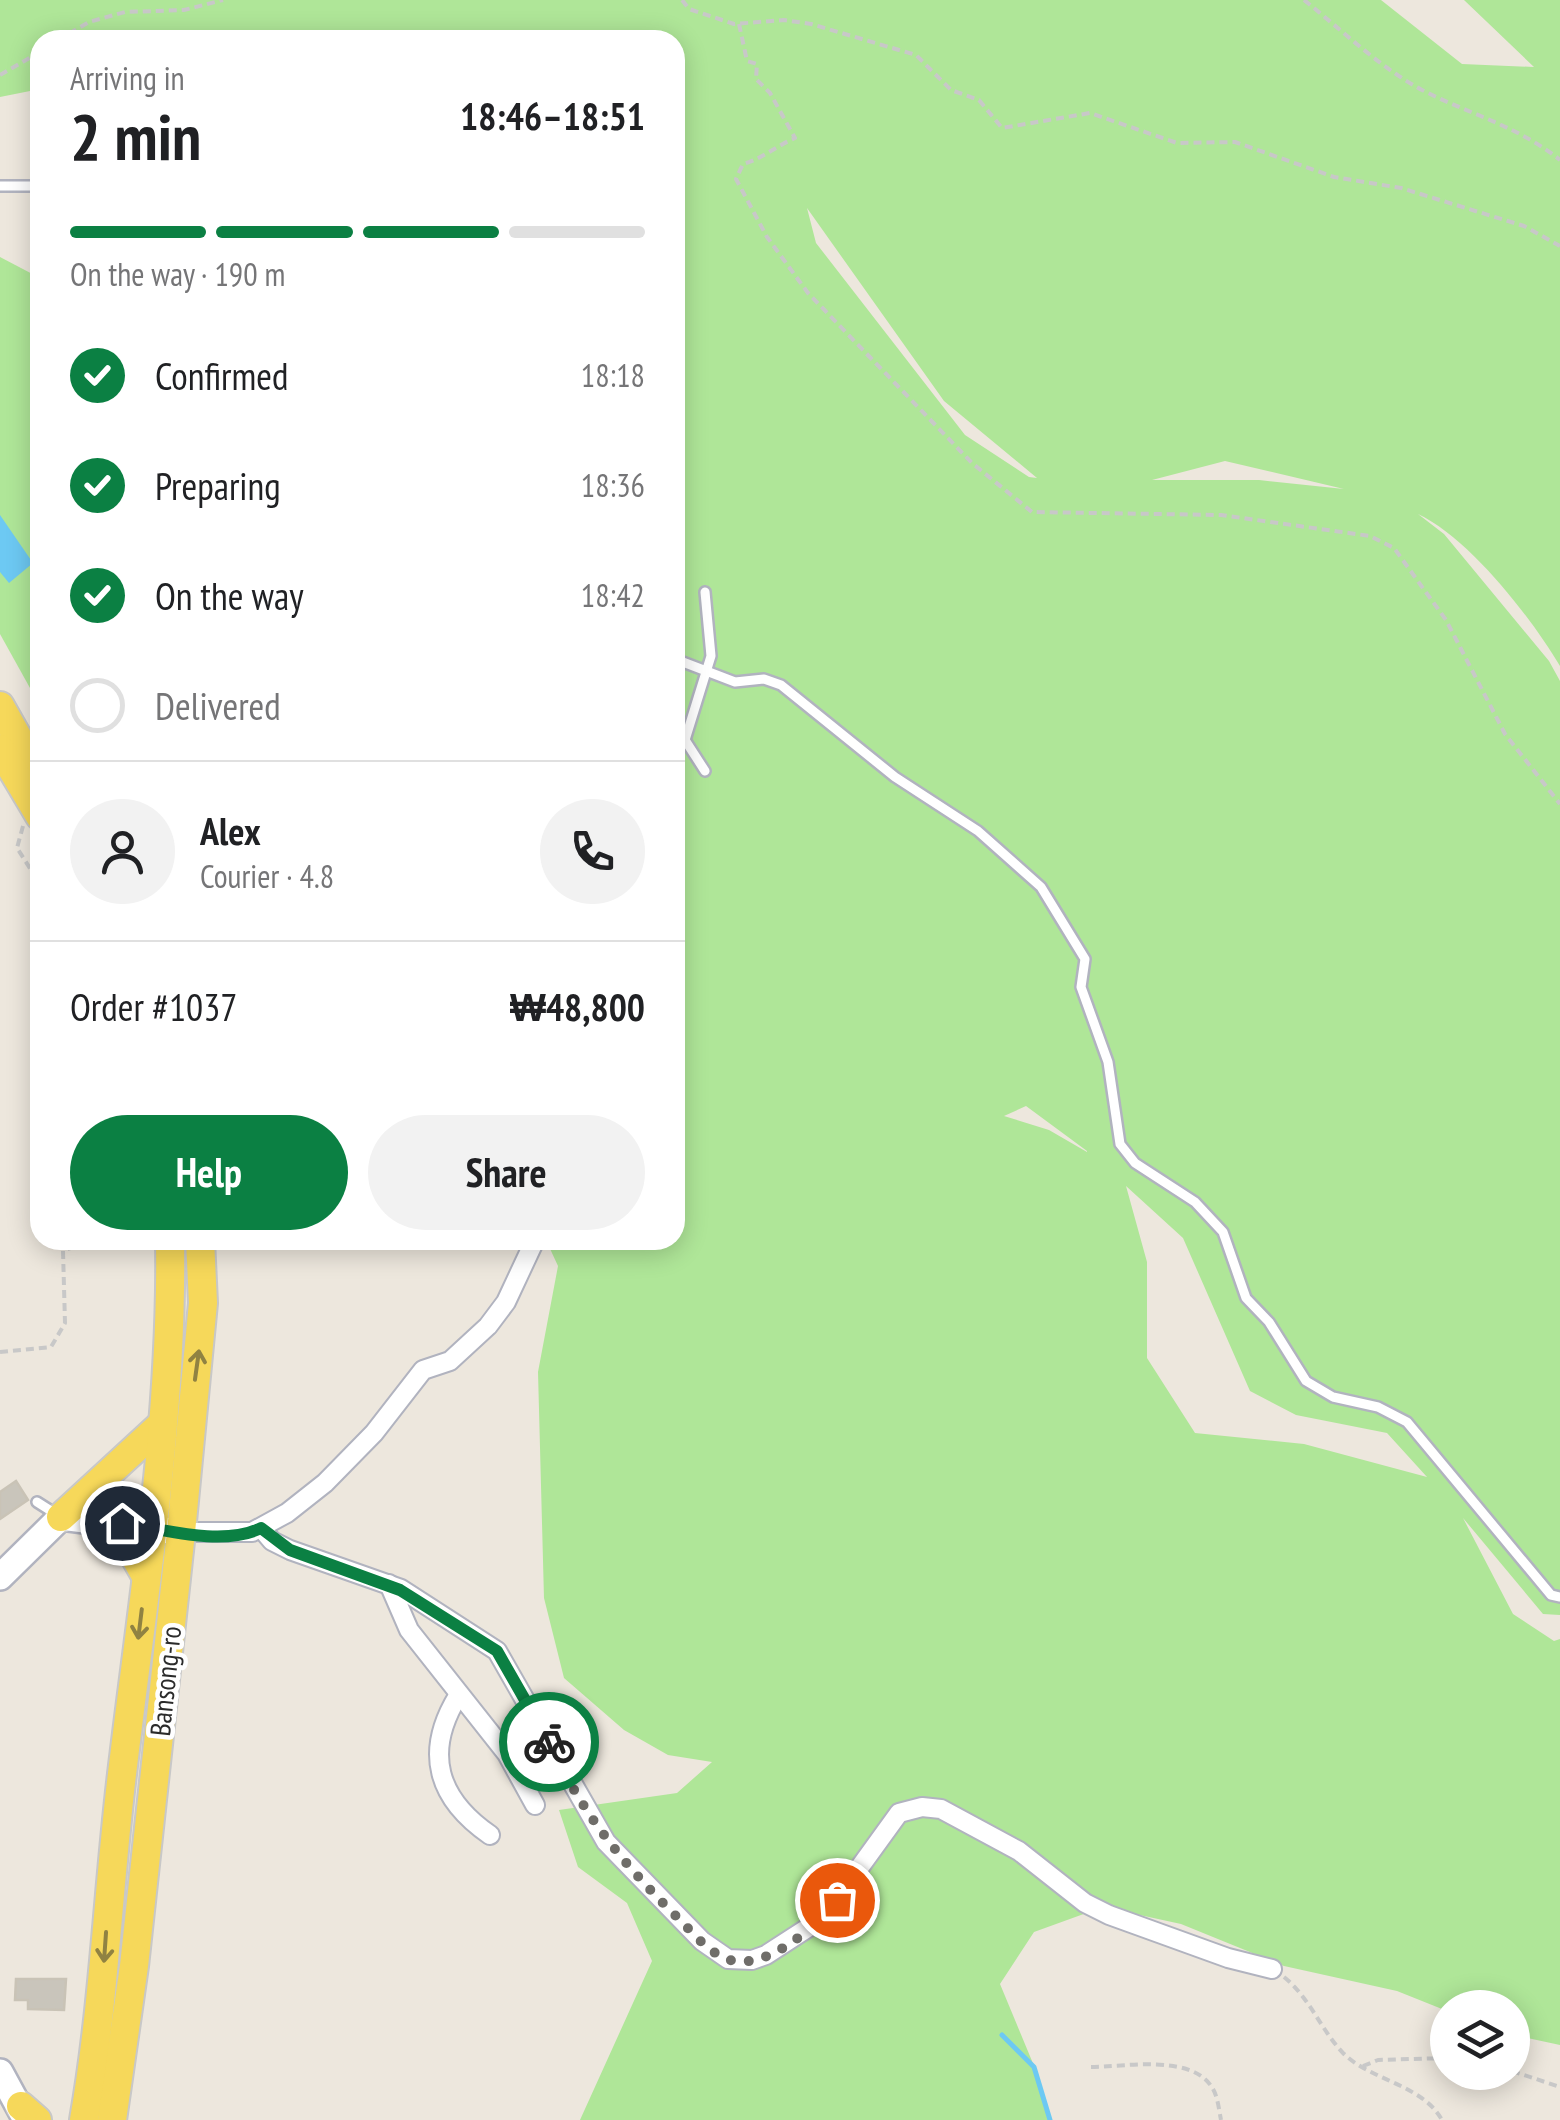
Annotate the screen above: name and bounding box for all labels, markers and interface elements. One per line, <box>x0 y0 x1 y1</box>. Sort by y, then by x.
text: Arriving in <box>70 57 185 99</box>
text: 18:46–18:51 <box>460 91 645 140</box>
text: 2 min <box>70 94 201 178</box>
text: On the way · 190 m <box>70 253 285 295</box>
icon: check <box>70 348 125 403</box>
text: Confirmed <box>155 351 288 400</box>
text: 18:18 <box>581 354 645 396</box>
icon: check <box>70 458 125 513</box>
text: Preparing <box>155 461 281 510</box>
text: 18:36 <box>581 464 645 506</box>
icon: check <box>70 568 125 623</box>
text: On the way <box>155 571 303 620</box>
text: 18:42 <box>581 574 645 616</box>
text: Delivered <box>155 681 281 730</box>
button: person <box>70 799 175 904</box>
button: phone <box>540 799 645 904</box>
text: Alex <box>200 806 261 855</box>
text: Courier · 4.8 <box>200 855 334 897</box>
text: Order #1037 <box>70 982 237 1031</box>
text: ₩48,800 <box>510 982 645 1031</box>
button: Help <box>70 1115 348 1230</box>
button: Share <box>368 1115 645 1230</box>
one-way arrow <box>188 1350 207 1382</box>
pin <box>80 1481 165 1566</box>
icon: home <box>95 1496 150 1551</box>
one-way arrow <box>130 1608 149 1640</box>
street label: Bansong-ro <box>141 1624 189 1738</box>
courier <box>499 1692 599 1792</box>
icon: bike <box>522 1715 577 1770</box>
pin <box>795 1858 880 1943</box>
icon: bag <box>810 1873 865 1928</box>
one-way arrow <box>95 1931 114 1963</box>
map controls <box>1430 1990 1530 2090</box>
button: layers <box>1430 1990 1530 2090</box>

